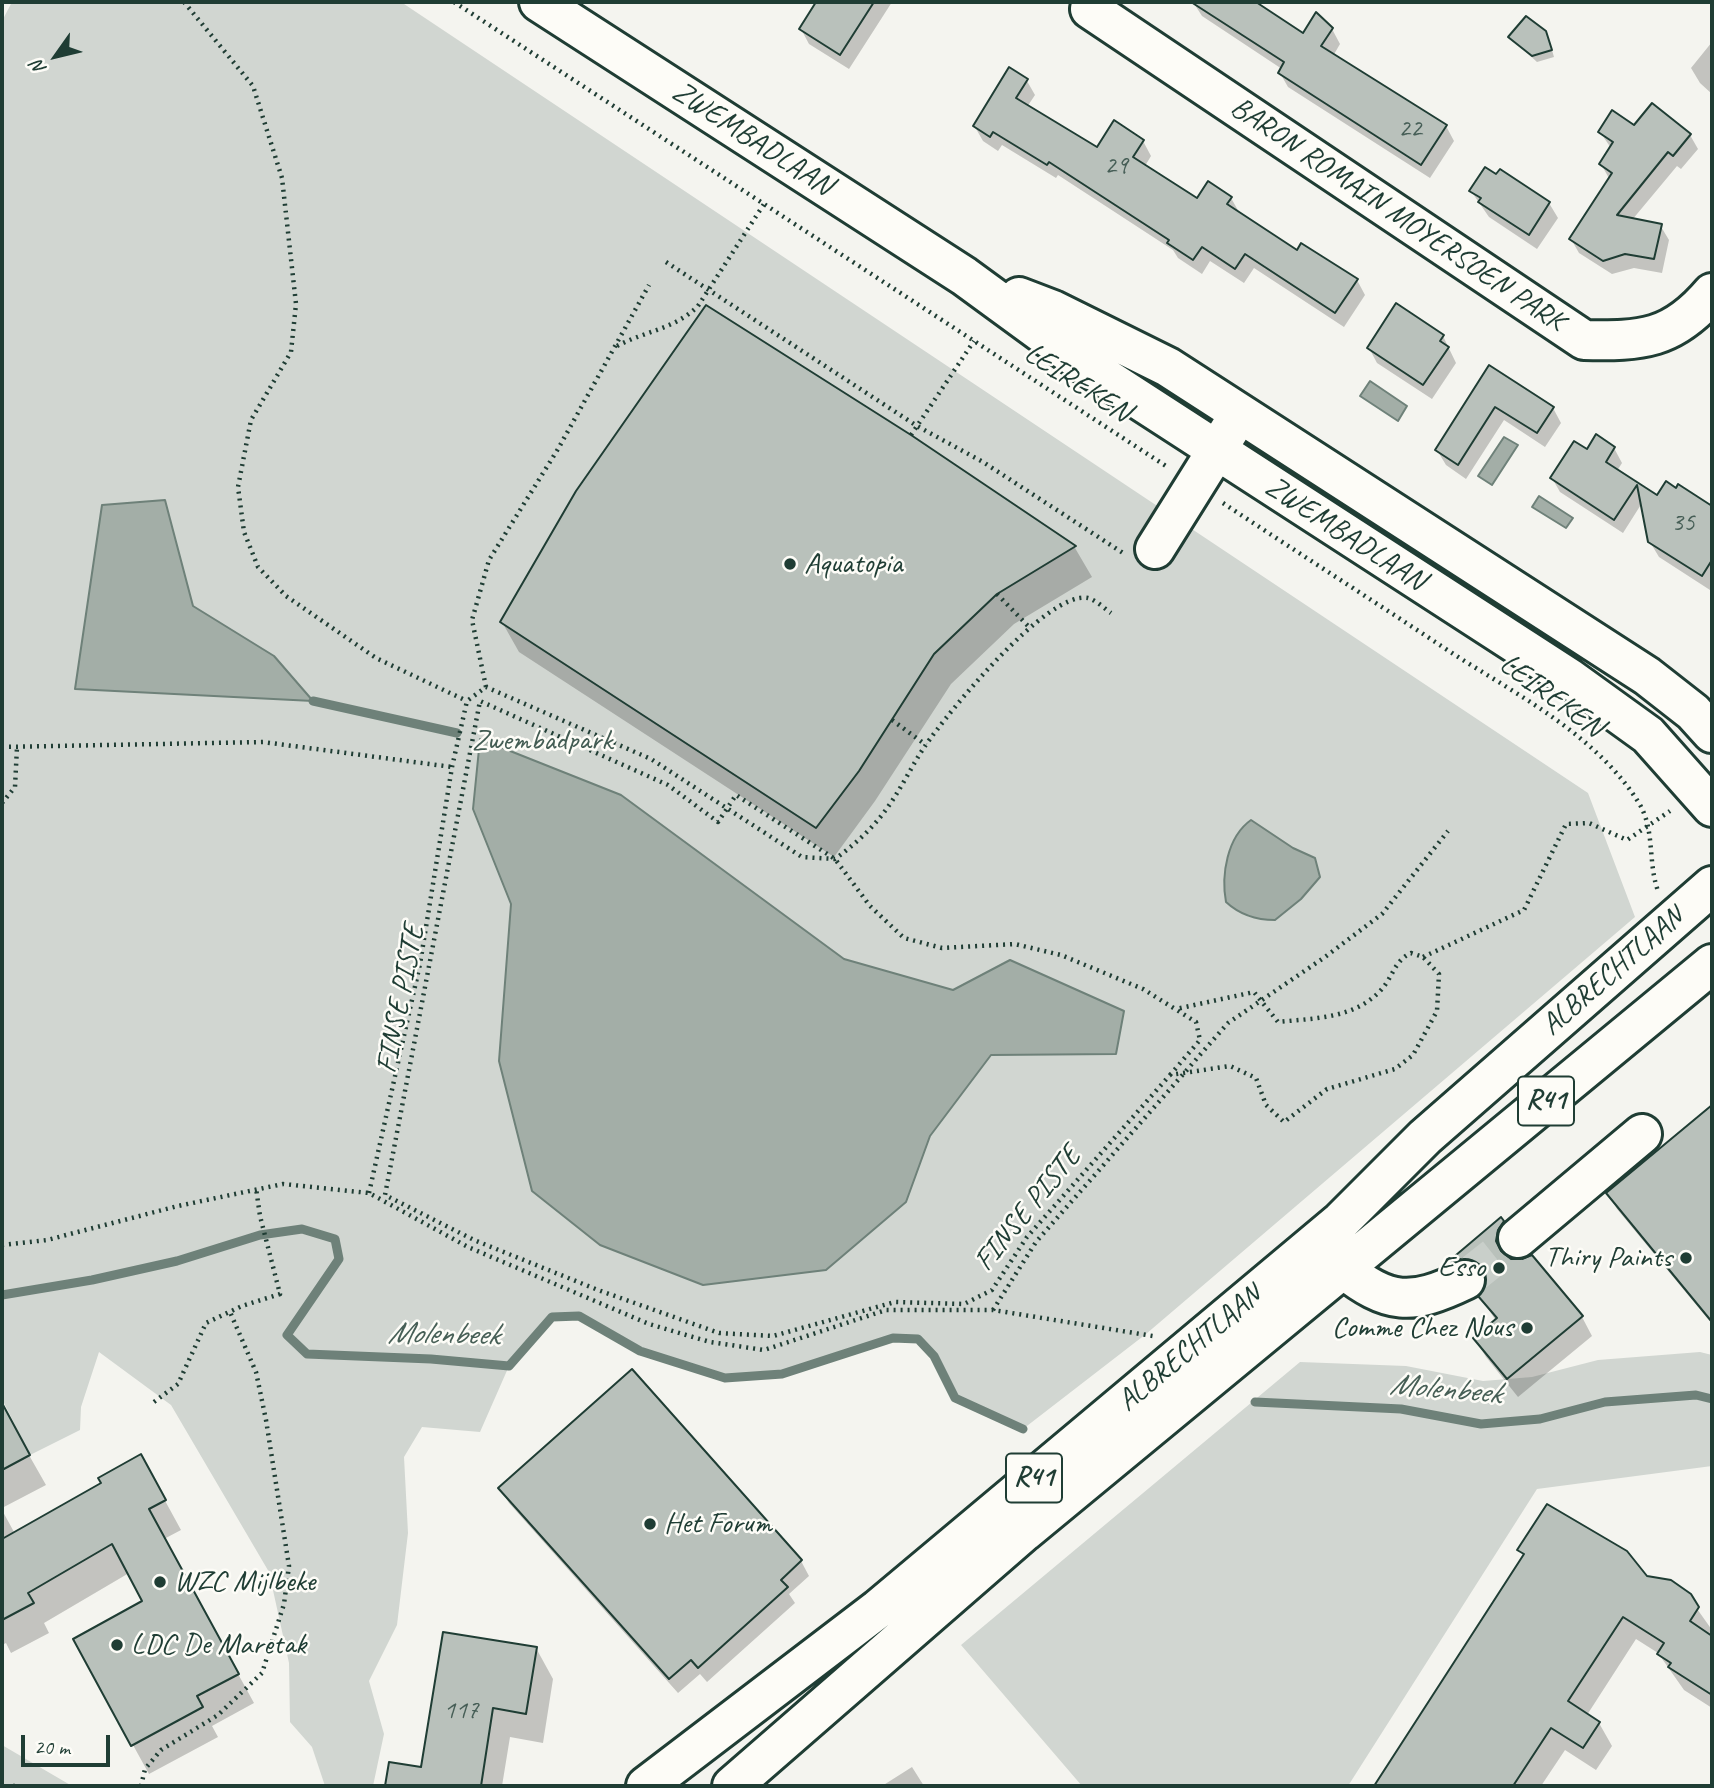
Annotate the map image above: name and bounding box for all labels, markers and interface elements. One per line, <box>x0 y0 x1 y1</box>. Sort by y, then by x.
north arrow <box>21 21 91 91</box>
text: N <box>25 56 52 79</box>
street label: ZWEMBADLAAN <box>665 74 839 204</box>
street label: BARON ROMAIN MOYERSOEN PARK <box>1223 90 1571 340</box>
house number: 22 <box>1398 113 1422 145</box>
house number: 29 <box>1104 150 1128 182</box>
street label: LEIREKEN <box>1017 335 1137 431</box>
street label: ZWEMBADLAAN <box>1258 469 1432 599</box>
house number: 35 <box>1671 507 1695 539</box>
place label: Aquatopia <box>804 546 902 582</box>
marker: Aquatopia <box>782 556 798 572</box>
street label: LEIREKEN <box>1492 646 1610 746</box>
park label: Zwembadpark <box>472 723 612 759</box>
street label: ALBRECHTLAAN <box>1534 900 1692 1044</box>
street label: FINSE PISTE <box>369 922 433 1076</box>
road number: R41 <box>1518 1076 1574 1126</box>
street label: FINSE PISTE <box>967 1139 1089 1279</box>
place label: Thiry Paints <box>1545 1240 1672 1276</box>
place label: Esso <box>1438 1250 1485 1286</box>
marker: Thiry Paints <box>1678 1250 1694 1266</box>
marker: Esso <box>1491 1260 1507 1276</box>
street label: ALBRECHTLAAN <box>1111 1278 1269 1420</box>
place label: Comme Chez Nous <box>1332 1310 1513 1346</box>
water label: Molenbeek <box>387 1315 499 1355</box>
marker: Comme Chez Nous <box>1519 1320 1535 1336</box>
water label: Molenbeek <box>1388 1366 1502 1414</box>
road number: R41 <box>1006 1454 1062 1502</box>
place label: Het Forum <box>664 1506 772 1542</box>
marker: Het Forum <box>642 1516 658 1532</box>
place label: WZC Mijlbeke <box>174 1564 315 1600</box>
marker: WZC Mijlbeke <box>152 1574 168 1590</box>
place label: LDC De Maretak <box>131 1627 306 1663</box>
marker: LDC De Maretak <box>109 1637 125 1653</box>
house number: 117 <box>443 1695 479 1727</box>
scale bar <box>24 1722 114 1766</box>
text: 20 m <box>34 1734 70 1760</box>

